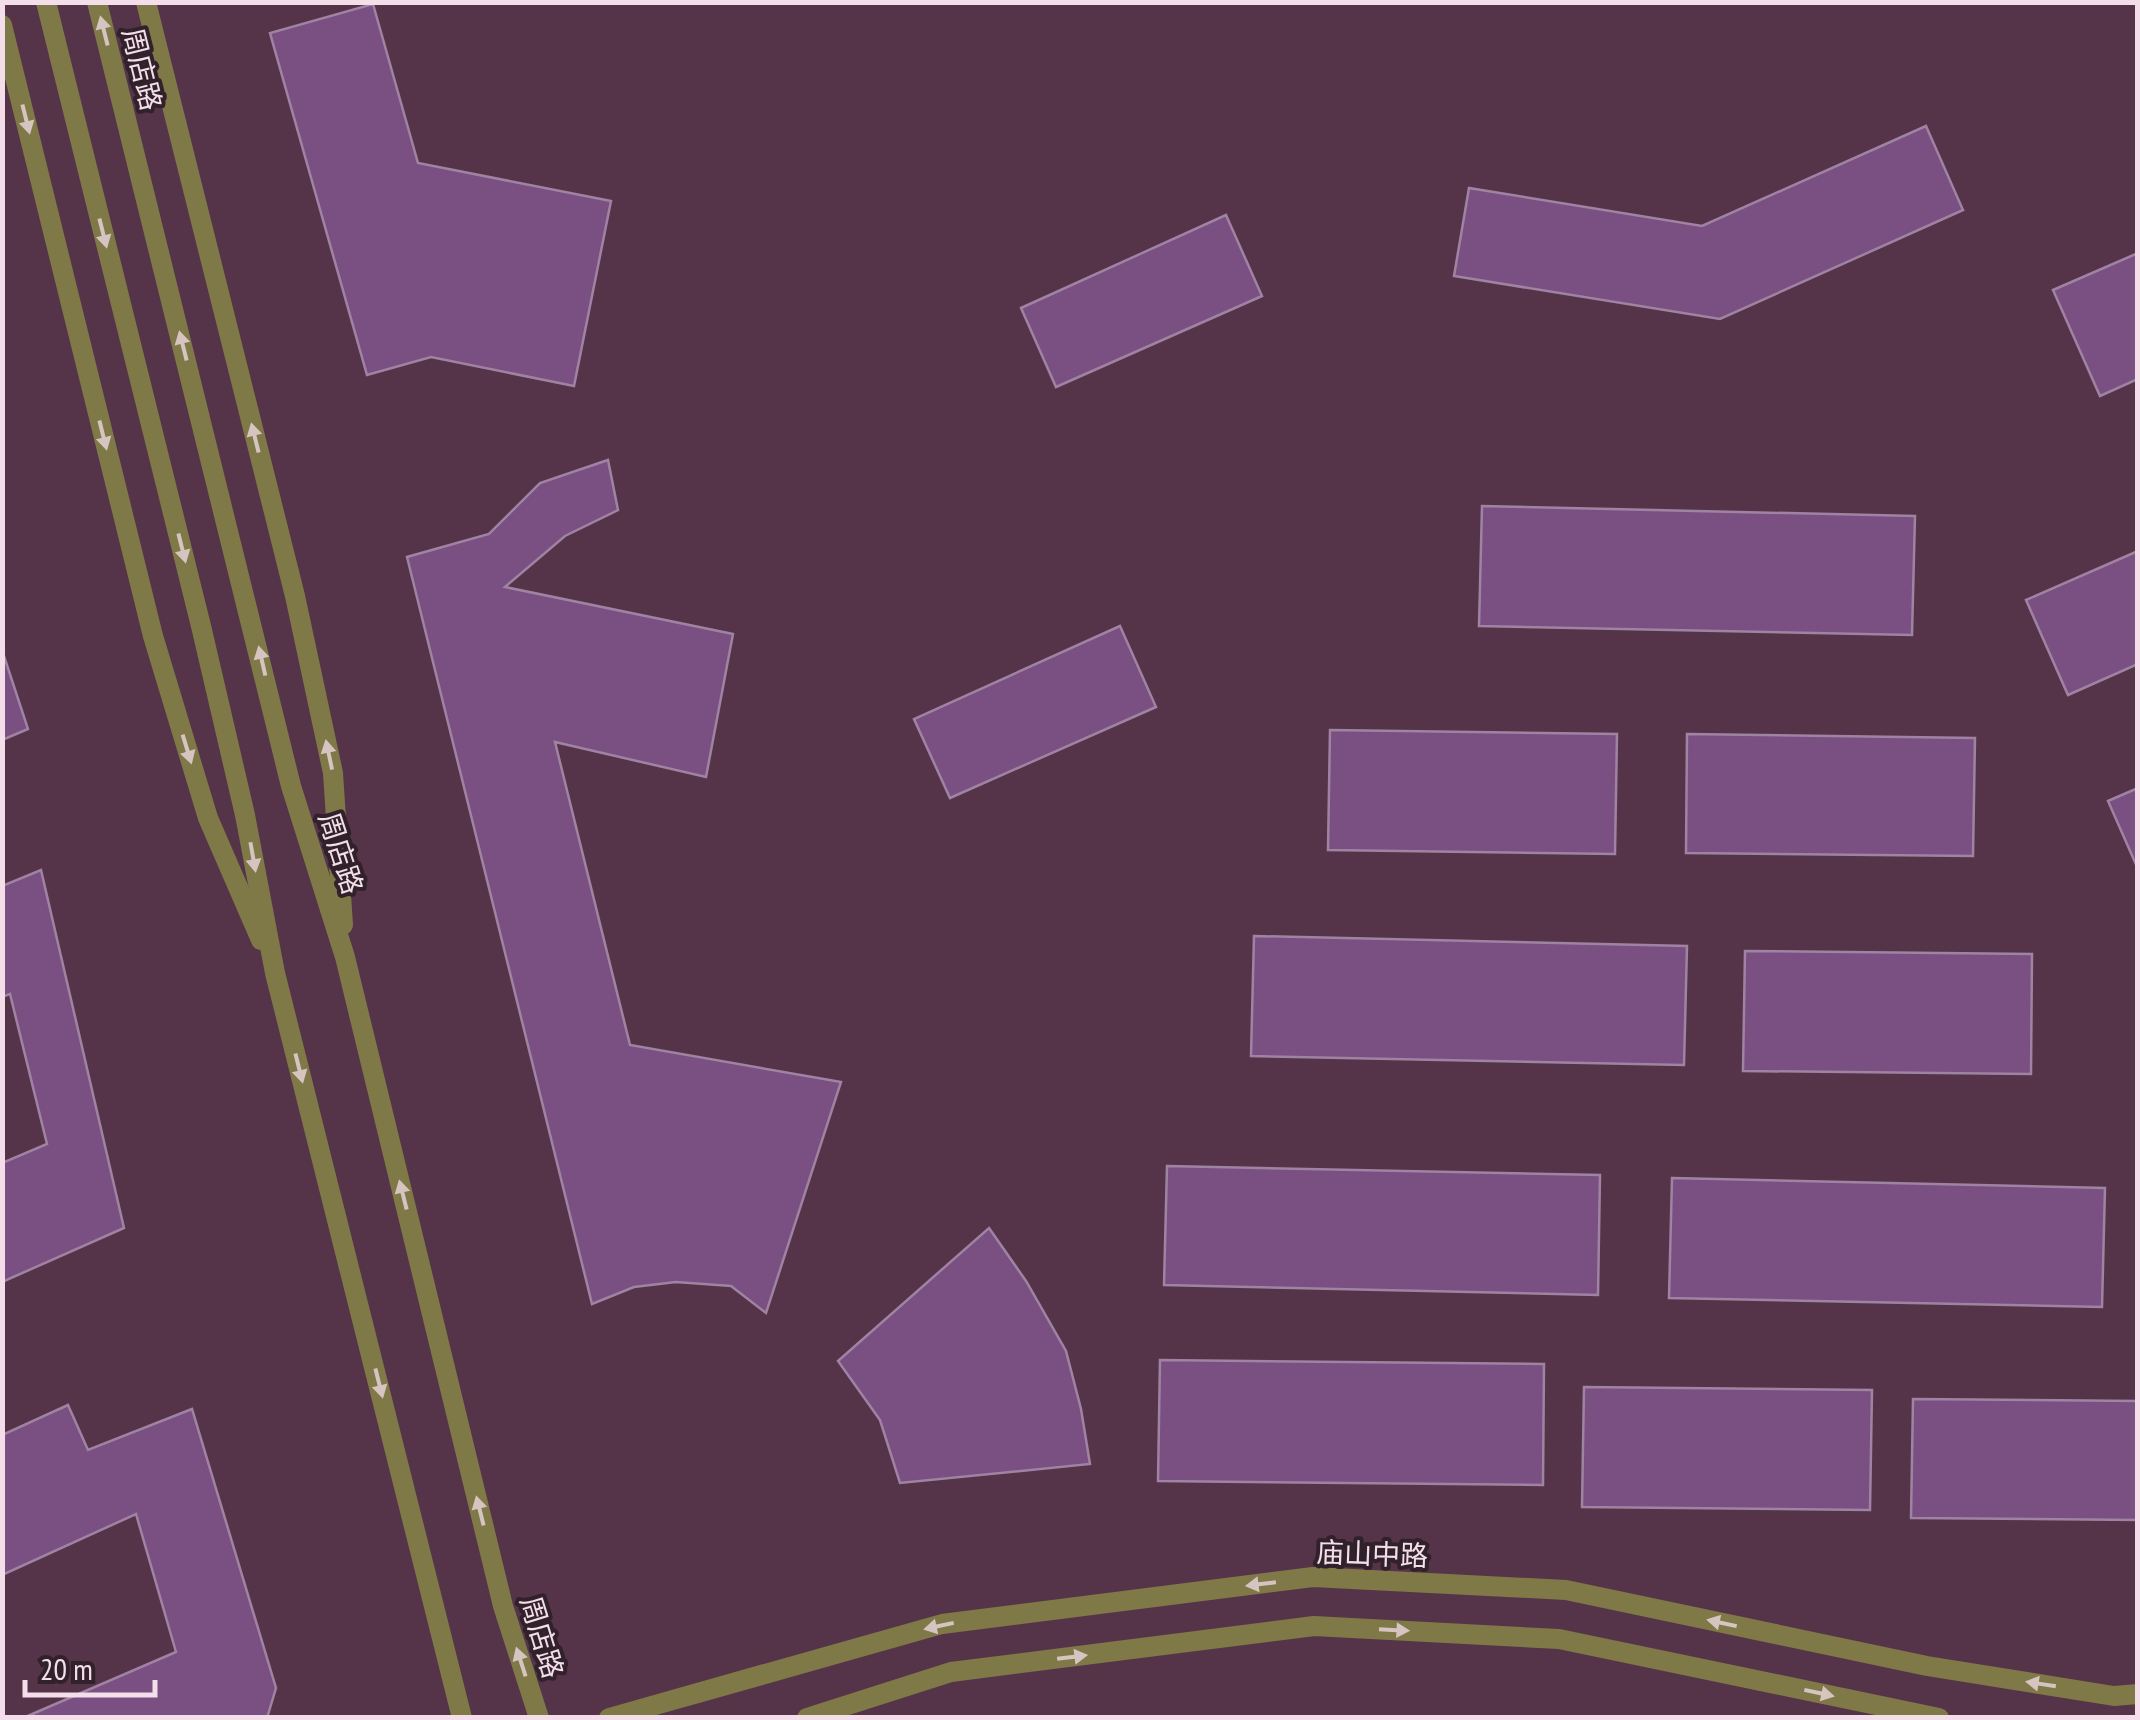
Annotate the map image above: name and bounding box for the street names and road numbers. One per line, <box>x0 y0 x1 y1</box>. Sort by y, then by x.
street label: 周店路 <box>114 24 171 114</box>
street label: 周店路 <box>311 807 372 899</box>
street label: 庙山中路 <box>1315 1533 1429 1574</box>
street label: 周店路 <box>513 1591 572 1682</box>

